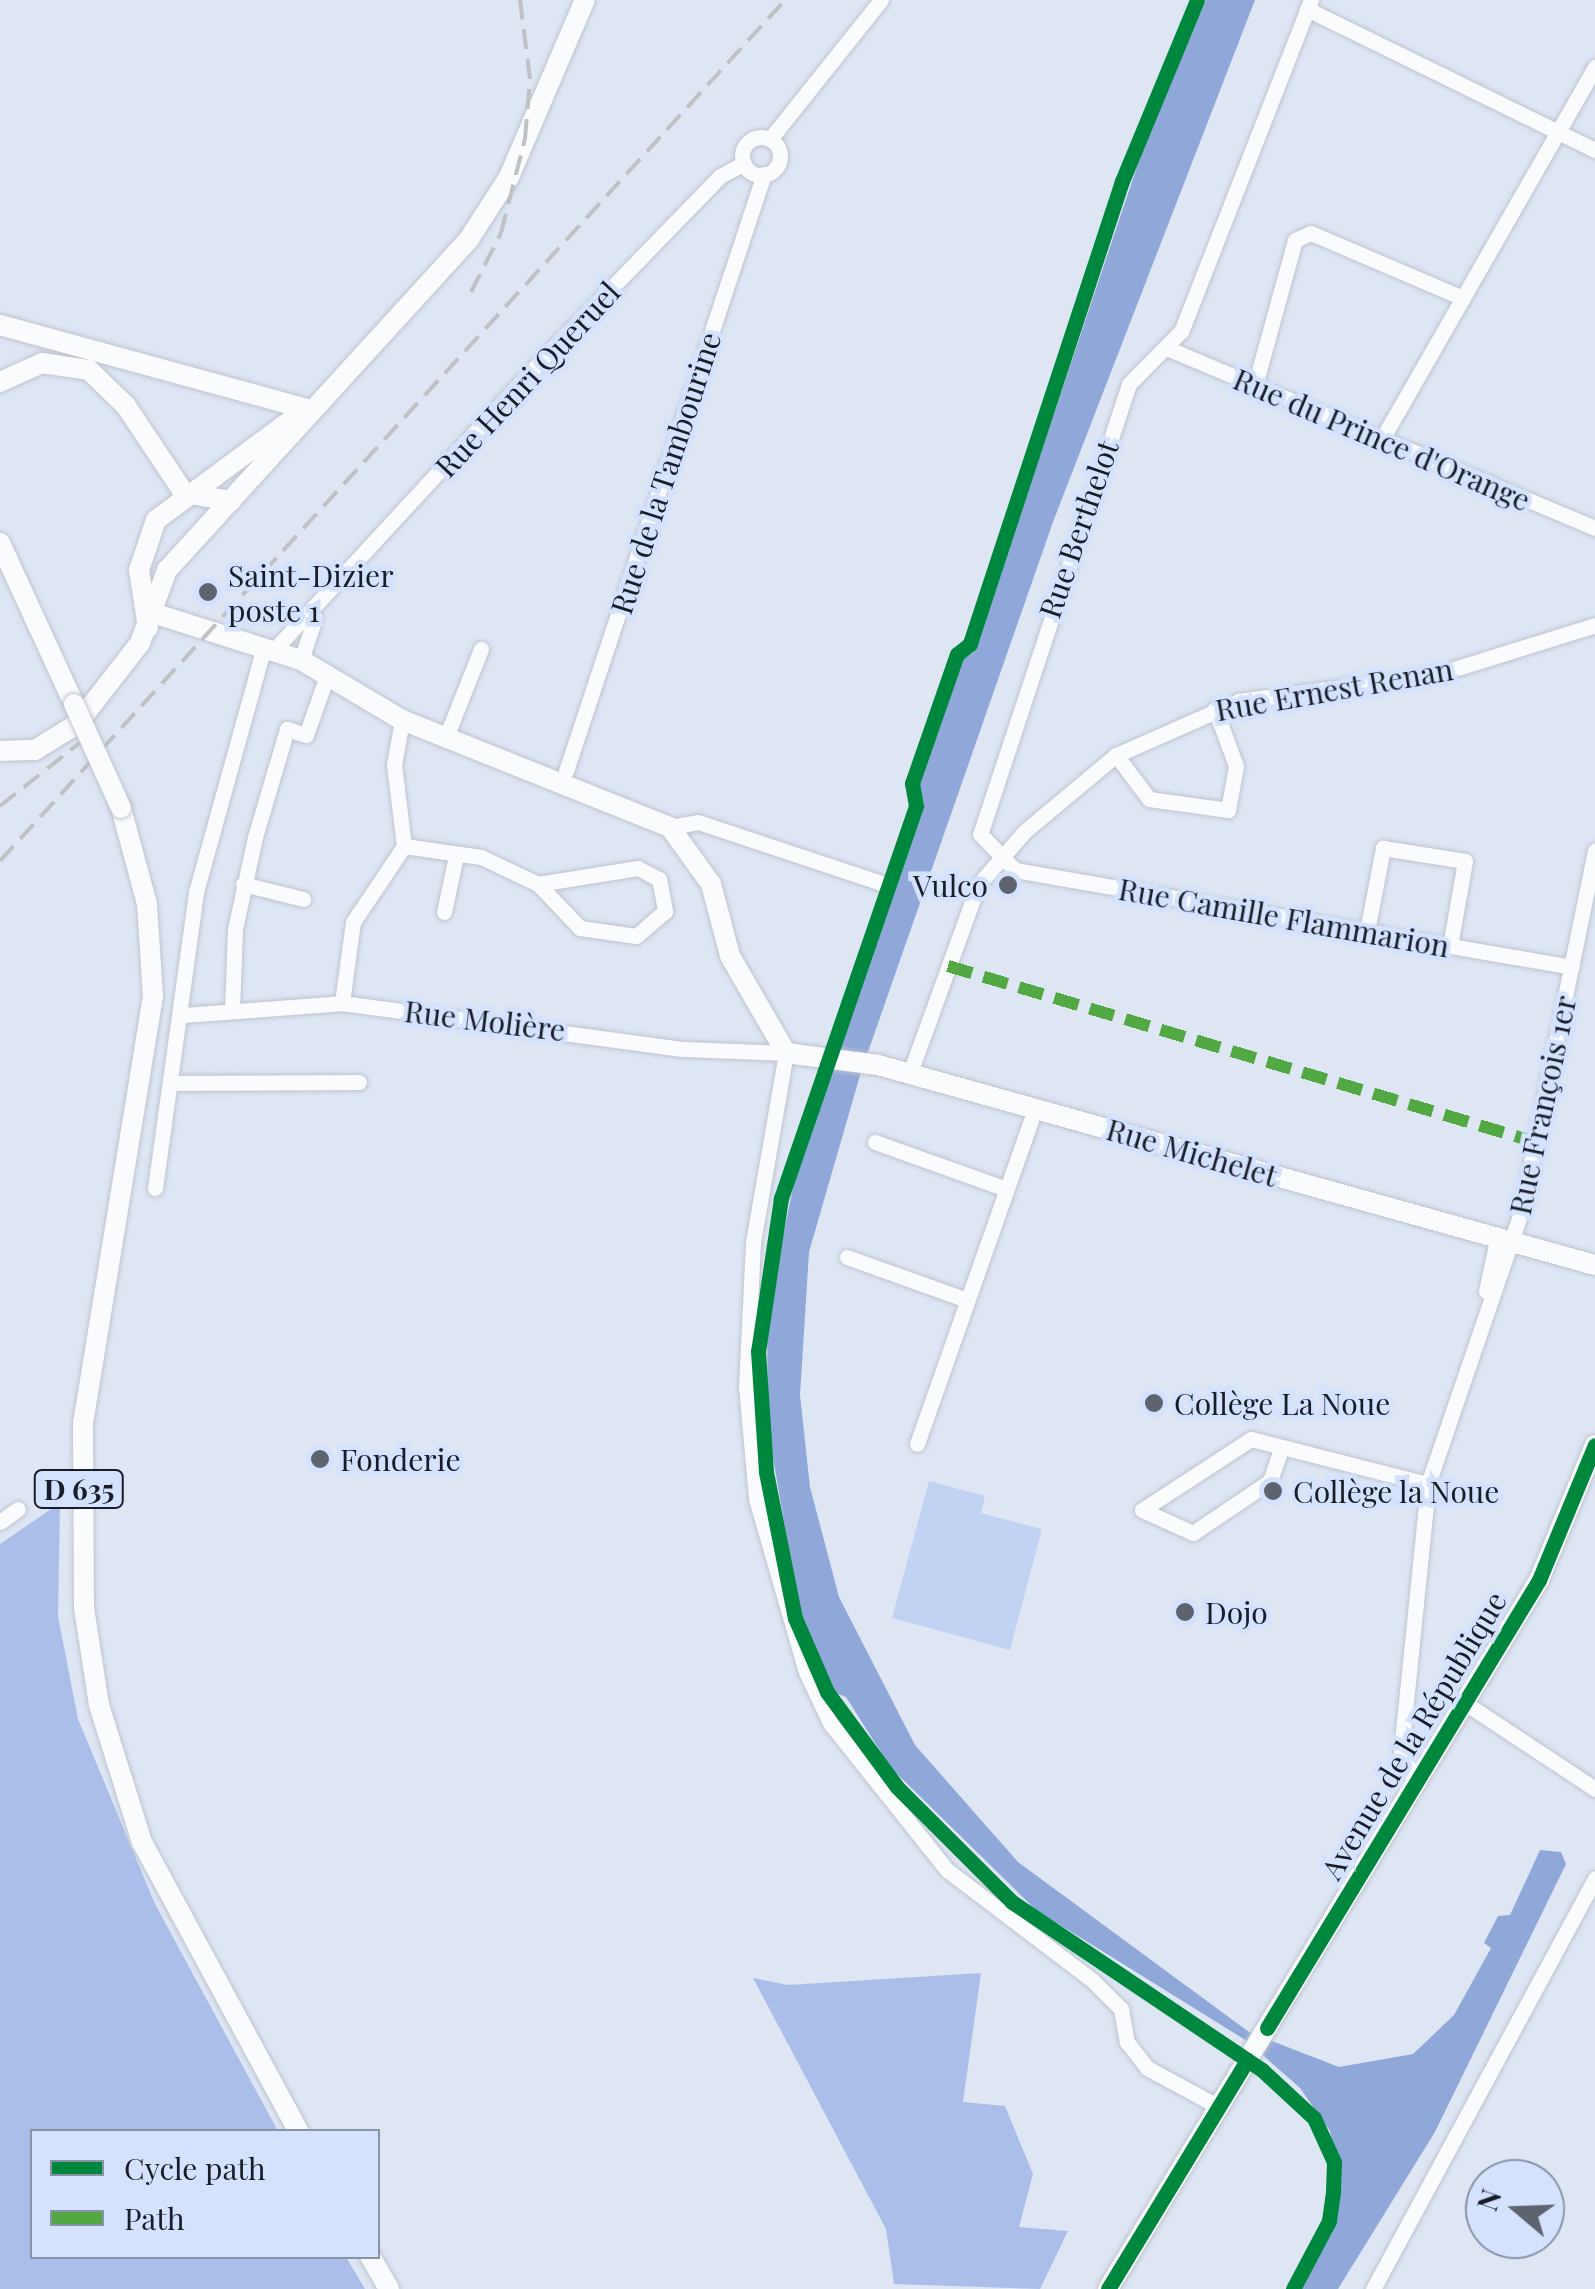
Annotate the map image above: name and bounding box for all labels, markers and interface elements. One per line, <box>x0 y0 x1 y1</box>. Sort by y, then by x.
street label: Rue Henri Queruel <box>427 274 627 484</box>
street label: Rue de la Tambourine <box>602 327 728 619</box>
street label: Rue du Prince d'Orange <box>1228 360 1536 518</box>
street label: Rue Berthelot <box>1031 435 1125 623</box>
place label: Saint-Dizier poste 1 <box>228 557 394 628</box>
marker: Saint-Dizier poste 1 <box>197 581 219 603</box>
street label: Rue Ernest Renan <box>1212 650 1456 728</box>
place label: Vulco <box>913 867 988 903</box>
street label: Rue Camille Flammarion <box>1116 870 1452 964</box>
marker: Vulco <box>997 874 1019 896</box>
street label: Rue Molière <box>403 992 567 1048</box>
street label: Rue François 1er <box>1501 992 1583 1218</box>
street label: Rue Michelet <box>1102 1110 1282 1194</box>
place label: Collège La Noue <box>1174 1385 1391 1421</box>
marker: Collège La Noue <box>1143 1392 1165 1414</box>
place label: Fonderie <box>340 1441 461 1477</box>
marker: Fonderie <box>309 1448 331 1470</box>
road number: D 635 <box>32 1466 126 1512</box>
place label: Collège la Noue <box>1293 1473 1501 1509</box>
marker: Collège la Noue <box>1262 1480 1284 1502</box>
street label: Avenue de la République <box>1312 1584 1514 1886</box>
place label: Dojo <box>1205 1594 1268 1630</box>
marker: Dojo <box>1174 1601 1196 1623</box>
legend <box>30 2129 380 2259</box>
text: Cycle path <box>124 2148 266 2188</box>
north arrow <box>1465 2159 1565 2259</box>
text: N <box>1467 2184 1509 2215</box>
text: Path <box>124 2198 185 2238</box>

